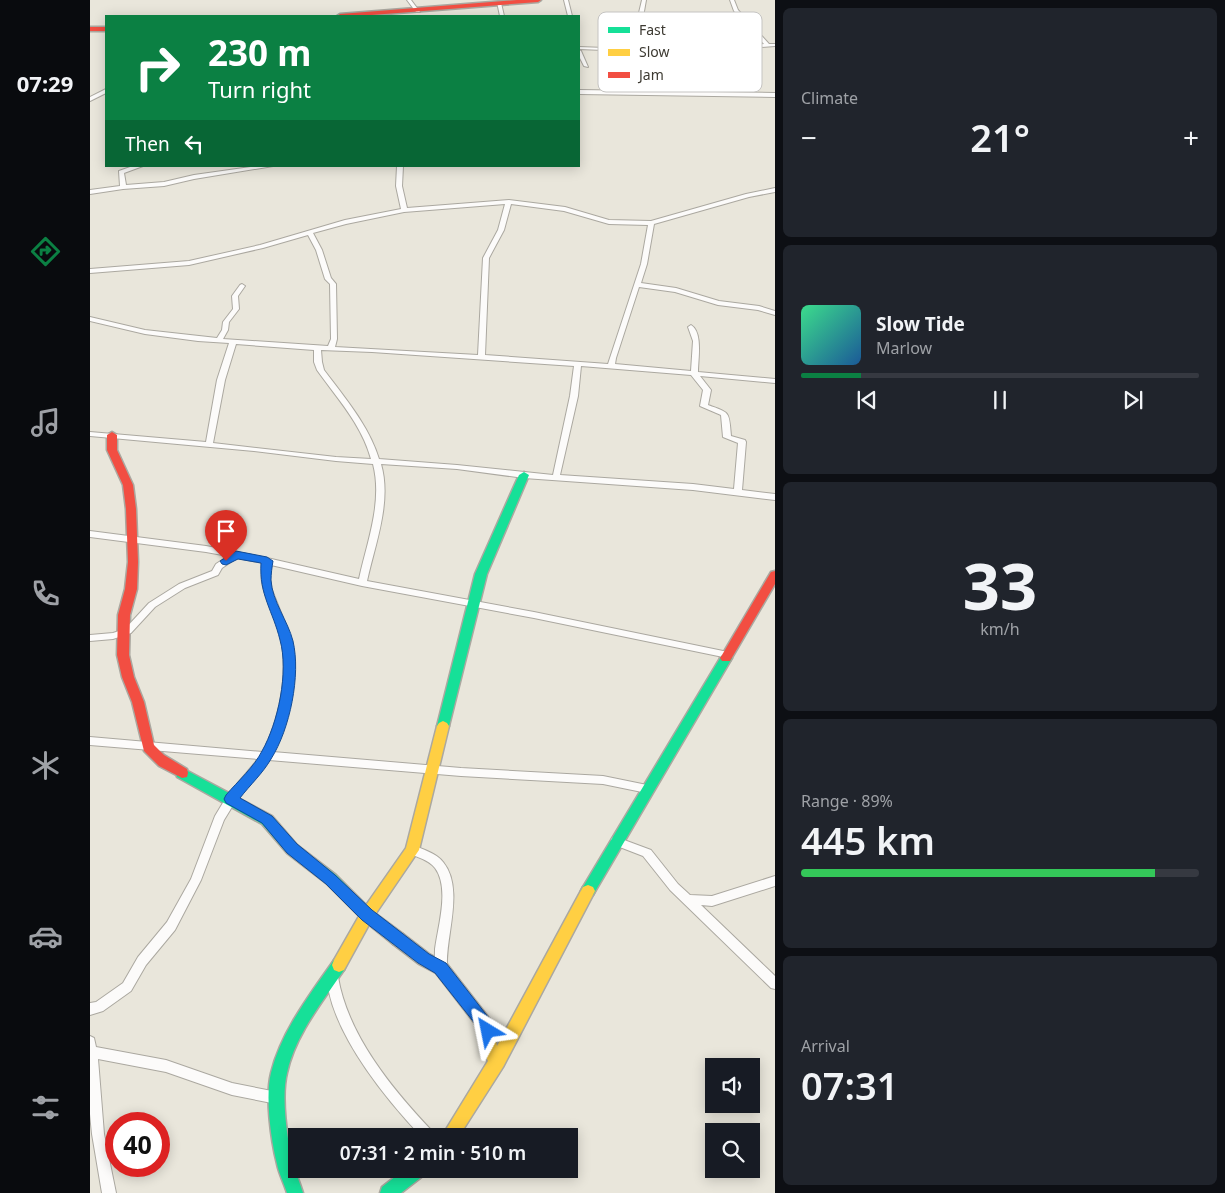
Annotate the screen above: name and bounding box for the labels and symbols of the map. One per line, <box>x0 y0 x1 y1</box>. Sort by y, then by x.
legend <box>598 12 762 92</box>
text: Fast <box>639 20 666 39</box>
text: Slow <box>639 42 670 61</box>
text: Jam <box>637 65 664 84</box>
pin <box>205 510 247 561</box>
position arrow <box>461 1004 513 1056</box>
speed limit sign: 40 <box>105 1112 170 1177</box>

